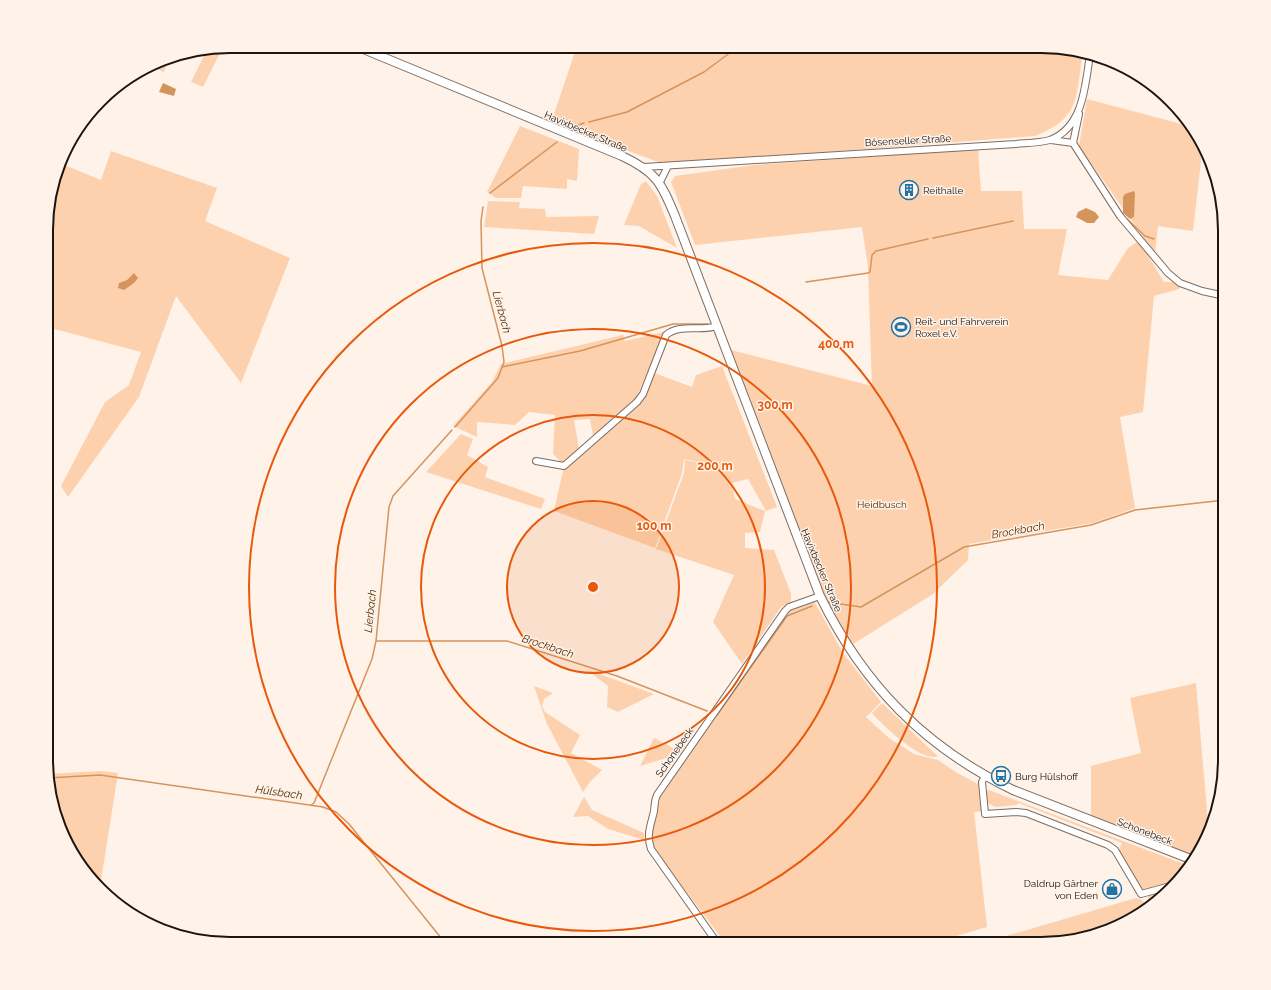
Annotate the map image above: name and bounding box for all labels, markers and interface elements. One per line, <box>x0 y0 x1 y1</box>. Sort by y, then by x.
street label: Havixbecker Straße <box>543 109 629 154</box>
street label: Bösenseller Straße <box>864 133 952 148</box>
building icon: Reithalle <box>898 179 920 201</box>
place label: Reithalle <box>923 185 963 196</box>
water label: Lierbach <box>490 290 513 335</box>
sports icon: Reit- und Fahrverein Roxel e.V. <box>890 316 912 338</box>
place label: Reit- und Fahrverein Roxel e.V. <box>915 316 1008 339</box>
text: 400 m <box>818 337 854 351</box>
text: 300 m <box>757 398 793 412</box>
text: 200 m <box>697 459 733 473</box>
park label: Heidbusch <box>857 499 907 510</box>
text: 100 m <box>637 519 671 533</box>
water label: Brockbach <box>991 519 1046 542</box>
street label: Havixbecker Straße <box>799 527 844 613</box>
centre of rings <box>586 580 600 594</box>
water label: Lierbach <box>362 589 379 633</box>
water label: Brockbach <box>520 632 575 661</box>
street label: Schonebeck <box>653 725 696 779</box>
bus stop icon: Burg Hülshoff <box>990 765 1012 787</box>
place label: Burg Hülshoff <box>1015 771 1078 782</box>
water label: Hülsbach <box>255 783 303 802</box>
street label: Schonebeck <box>1116 816 1174 847</box>
place label: Daldrup Gärtner von Eden <box>1024 878 1098 901</box>
shop icon: Daldrup Gärtner von Eden <box>1101 878 1123 900</box>

